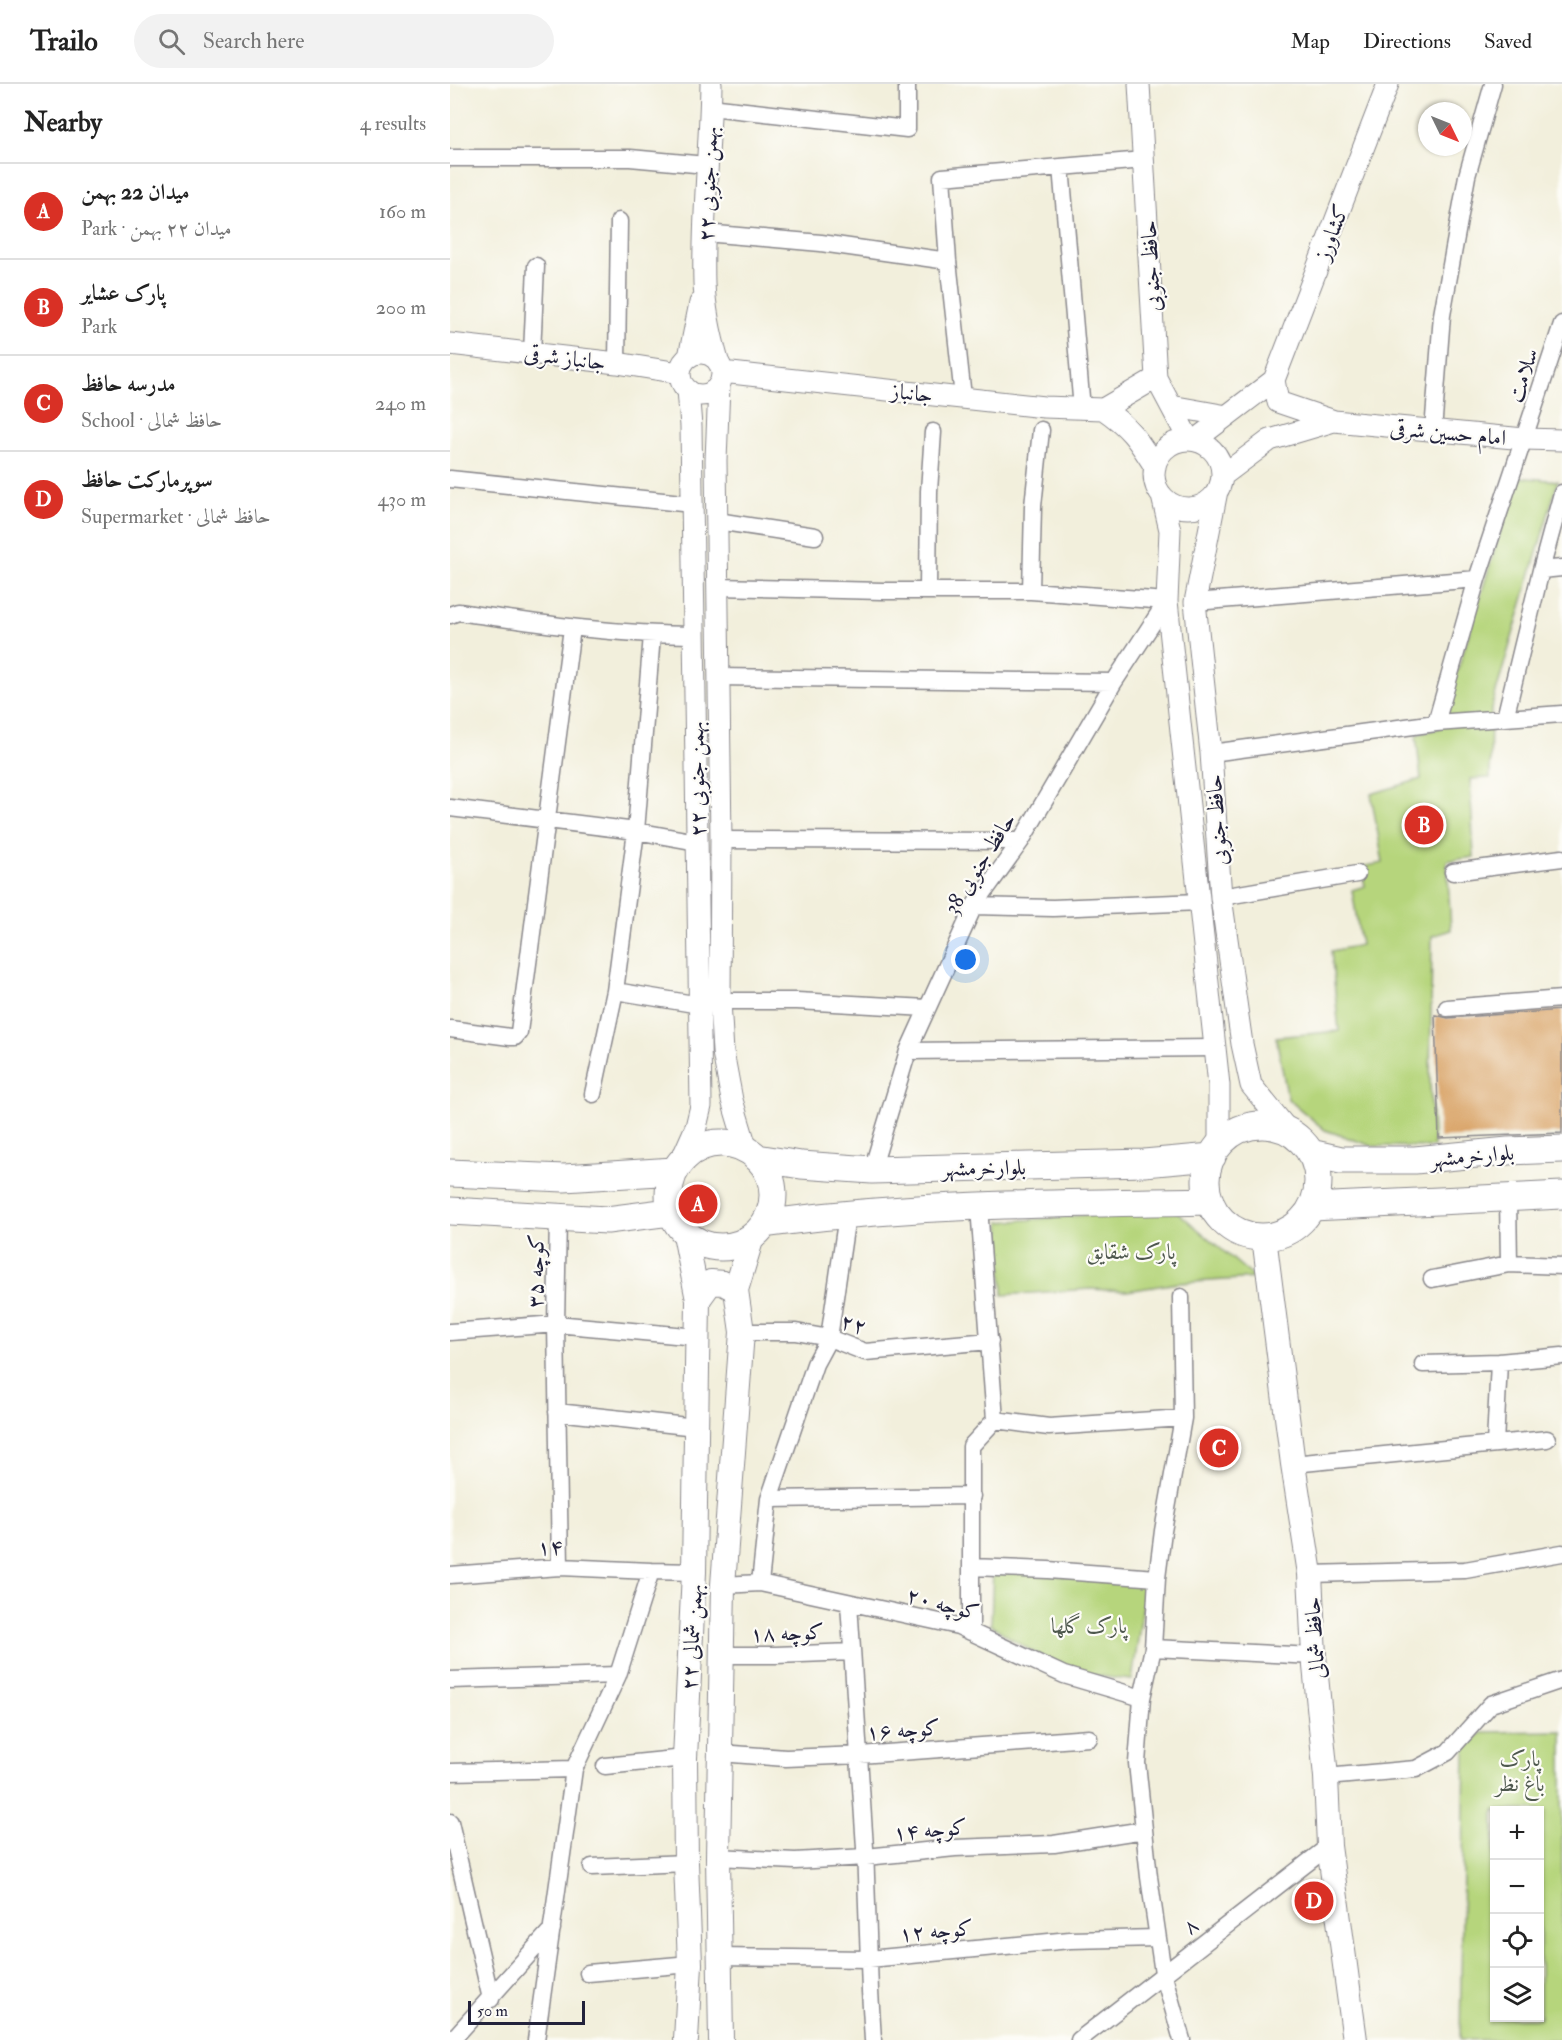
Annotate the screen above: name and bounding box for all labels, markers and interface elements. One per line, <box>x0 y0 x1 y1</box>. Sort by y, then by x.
search box <box>134 14 554 68</box>
text: Trailo <box>30 24 98 59</box>
icon: search <box>155 25 188 58</box>
text: Search here <box>203 27 304 55</box>
text: Map <box>1290 28 1330 55</box>
text: Directions <box>1363 28 1451 55</box>
text: Saved <box>1484 28 1532 55</box>
north arrow <box>1418 102 1472 156</box>
text: Nearby <box>24 107 102 139</box>
text: 4 results <box>360 111 426 136</box>
street label: ۲۲ بهمن جنوبی <box>692 126 726 242</box>
text: میدان 22 بهمن <box>81 178 190 206</box>
text: A <box>37 199 50 224</box>
text: 160 m <box>379 199 426 224</box>
street label: کشاورز <box>1308 200 1355 266</box>
text: Park · میدان ۲۲ بهمن <box>81 216 232 241</box>
street label: حافظ جنوبی <box>1135 219 1169 312</box>
text: پارک عشایر <box>81 279 166 307</box>
text: B <box>37 295 50 320</box>
text: 200 m <box>376 295 426 320</box>
text: Park <box>81 314 117 339</box>
street label: جانباز شرقی <box>522 339 607 377</box>
street label: سلامت <box>1501 345 1545 406</box>
text: مدرسه حافظ <box>81 370 176 398</box>
street label: جانباز <box>888 377 934 409</box>
text: C <box>36 391 51 416</box>
text: 240 m <box>375 391 426 416</box>
text: School · حافظ شمالی <box>81 408 222 433</box>
street label: امام حسین شرقی <box>1388 414 1507 457</box>
text: سوپرمارکت حافظ <box>81 466 213 494</box>
text: D <box>35 487 52 512</box>
text: 430 m <box>378 487 426 512</box>
text: Supermarket · حافظ شمالی <box>81 504 271 529</box>
street label: ۲۲ بهمن جنوبی <box>682 721 714 837</box>
street label: حافظ جنوبی <box>1200 773 1236 866</box>
pin: B <box>1404 802 1444 848</box>
street label: حافظ جنوبی 38 <box>938 807 1024 921</box>
your location <box>951 945 980 974</box>
street label: بلوارخرمشهر <box>1427 1138 1515 1174</box>
street label: بلوارخرمشهر <box>940 1153 1026 1183</box>
pin: A <box>678 1182 718 1226</box>
street label: کوچه ۳۵ <box>521 1234 552 1308</box>
park label: پارک شقایق <box>1086 1238 1177 1268</box>
street label: ۲۲ <box>837 1307 870 1341</box>
pin: C <box>1200 1426 1238 1470</box>
street label: ۱۴ <box>537 1533 564 1561</box>
street label: کوچه ۲۰ <box>903 1581 982 1628</box>
street label: ۲۲ بهمن شمالی <box>675 1583 710 1691</box>
street label: حافظ شمالی <box>1298 1596 1332 1680</box>
park label: پارک گلها <box>1051 1612 1129 1642</box>
street label: کوچه ۱۸ <box>749 1618 825 1649</box>
street label: کوچه ۱۶ <box>865 1713 941 1748</box>
park label: پارک باغ نظر <box>1493 1745 1545 1802</box>
map controls <box>1490 1806 1544 2022</box>
button: + <box>1490 1806 1544 1860</box>
street label: کوچه ۱۴ <box>892 1813 968 1848</box>
button: − <box>1490 1860 1544 1914</box>
pin: D <box>1294 1878 1334 1924</box>
street label: ۸ <box>1177 1911 1204 1941</box>
street label: کوچه ۱۲ <box>898 1914 974 1949</box>
button: locate <box>1490 1914 1544 1968</box>
button: layers <box>1490 1968 1544 2022</box>
scale bar <box>468 1998 585 2026</box>
text: 50 m <box>477 2001 508 2021</box>

